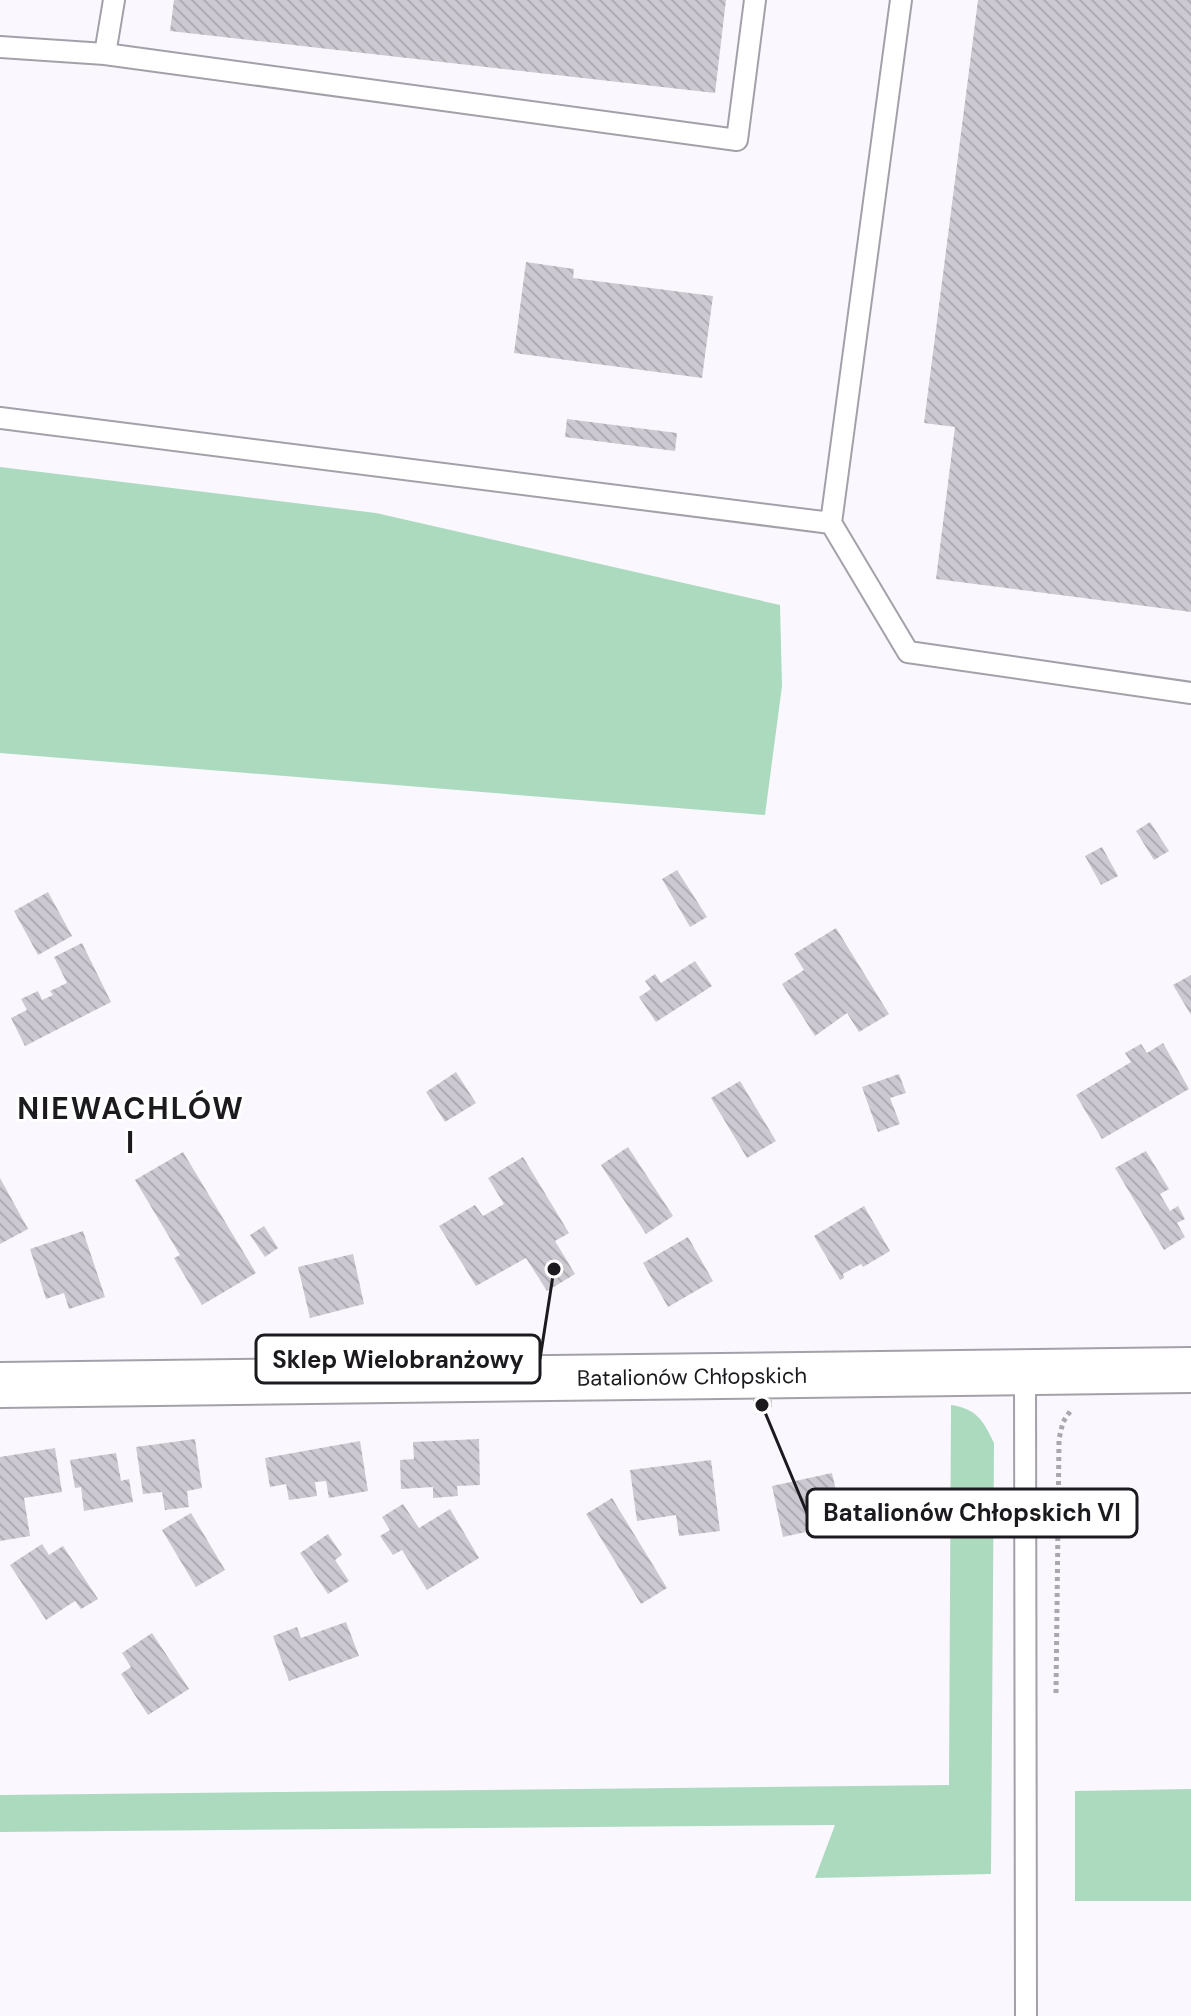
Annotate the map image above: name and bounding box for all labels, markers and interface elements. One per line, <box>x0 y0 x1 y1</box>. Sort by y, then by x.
district label: NIEWACHLÓW I <box>17 1089 245 1162</box>
callout: Sklep Wielobranżowy <box>256 1335 540 1383</box>
text: Sklep Wielobranżowy <box>272 1344 524 1375</box>
street label: Batalionów Chłopskich <box>577 1361 807 1393</box>
callout: Batalionów Chłopskich VI <box>807 1489 1137 1537</box>
text: Batalionów Chłopskich VI <box>823 1497 1121 1528</box>

